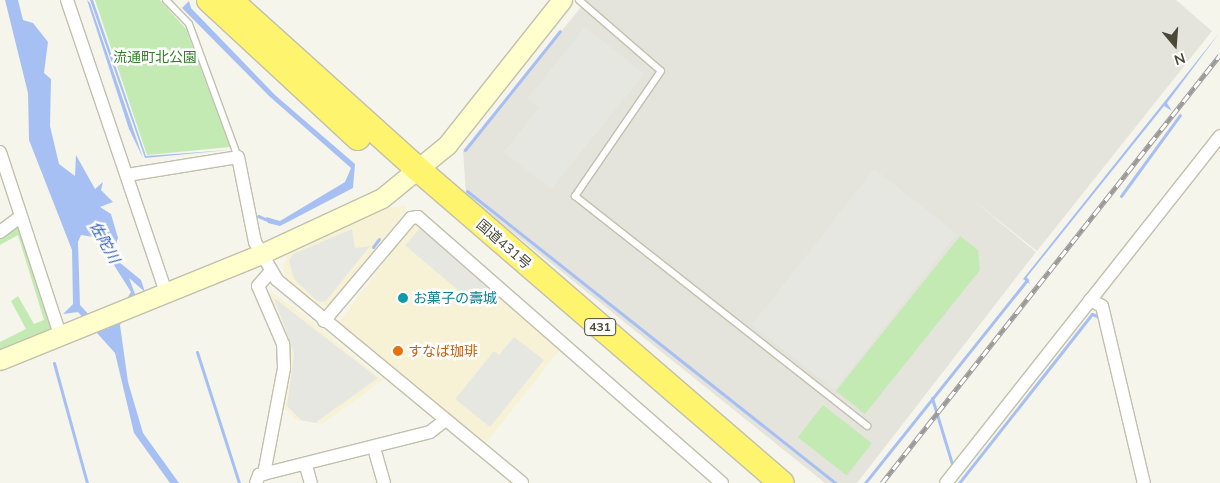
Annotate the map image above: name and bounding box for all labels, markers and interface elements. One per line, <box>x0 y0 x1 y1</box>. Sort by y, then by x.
north arrow <box>1150 20 1200 70</box>
park label: 流通町北公園 <box>113 49 197 65</box>
text: N <box>1172 49 1187 69</box>
street label: 国道431号 <box>473 216 535 272</box>
water label: 佐陀川 <box>86 218 124 266</box>
place label: お菓子の壽城 <box>413 290 497 306</box>
marker: お菓子の壽城 <box>397 292 409 304</box>
road number: 431 <box>584 318 616 337</box>
place label: すなば珈琲 <box>408 343 478 359</box>
marker: すなば珈琲 <box>392 345 404 357</box>

